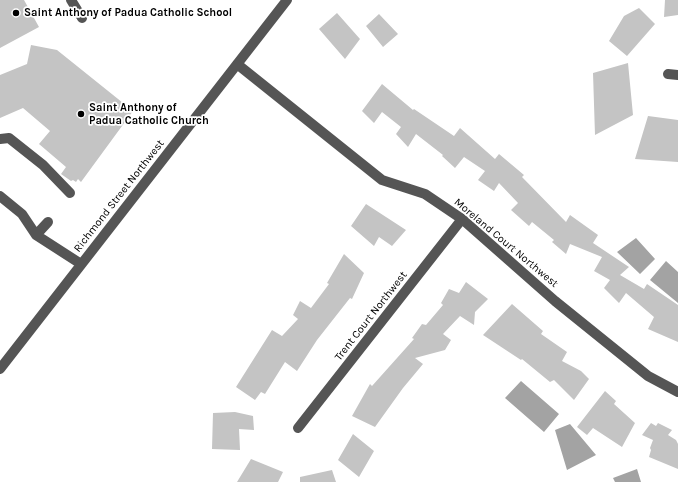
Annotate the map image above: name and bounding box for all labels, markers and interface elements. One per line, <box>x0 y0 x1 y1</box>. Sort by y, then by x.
place label: Saint Anthony of Padua Catholic School <box>24 6 232 20</box>
marker: Saint Anthony of Padua Catholic School <box>11 8 21 18</box>
place label: Saint Anthony of Padua Catholic Church <box>89 101 209 127</box>
marker: Saint Anthony of Padua Catholic Church <box>76 109 86 119</box>
street label: Richmond Street Northwest <box>71 137 167 255</box>
street label: Moreland Court Northwest <box>451 196 561 290</box>
street label: Trent Court Northwest <box>332 269 410 363</box>

